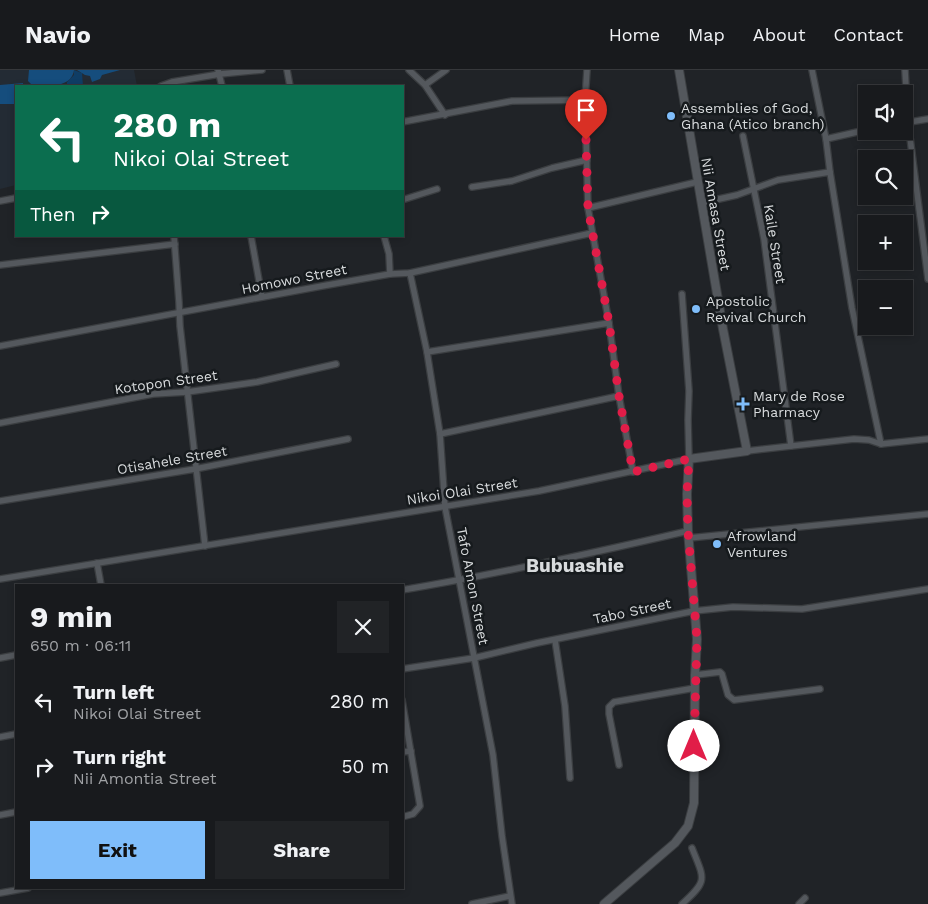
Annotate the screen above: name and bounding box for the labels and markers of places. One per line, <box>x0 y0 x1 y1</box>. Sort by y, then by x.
pin <box>565 89 607 140</box>
place label: Assemblies of God, Ghana (Atico branch) <box>681 100 825 132</box>
marker: Assemblies of God, Ghana (Atico branch) <box>665 110 677 122</box>
place label: Apostolic Revival Church <box>706 293 806 325</box>
marker: Apostolic Revival Church <box>690 303 702 315</box>
place label: Mary de Rose Pharmacy <box>753 388 845 420</box>
marker: Mary de Rose Pharmacy <box>737 398 749 410</box>
place label: Afrowland Ventures <box>727 528 796 560</box>
marker: Afrowland Ventures <box>711 538 723 550</box>

